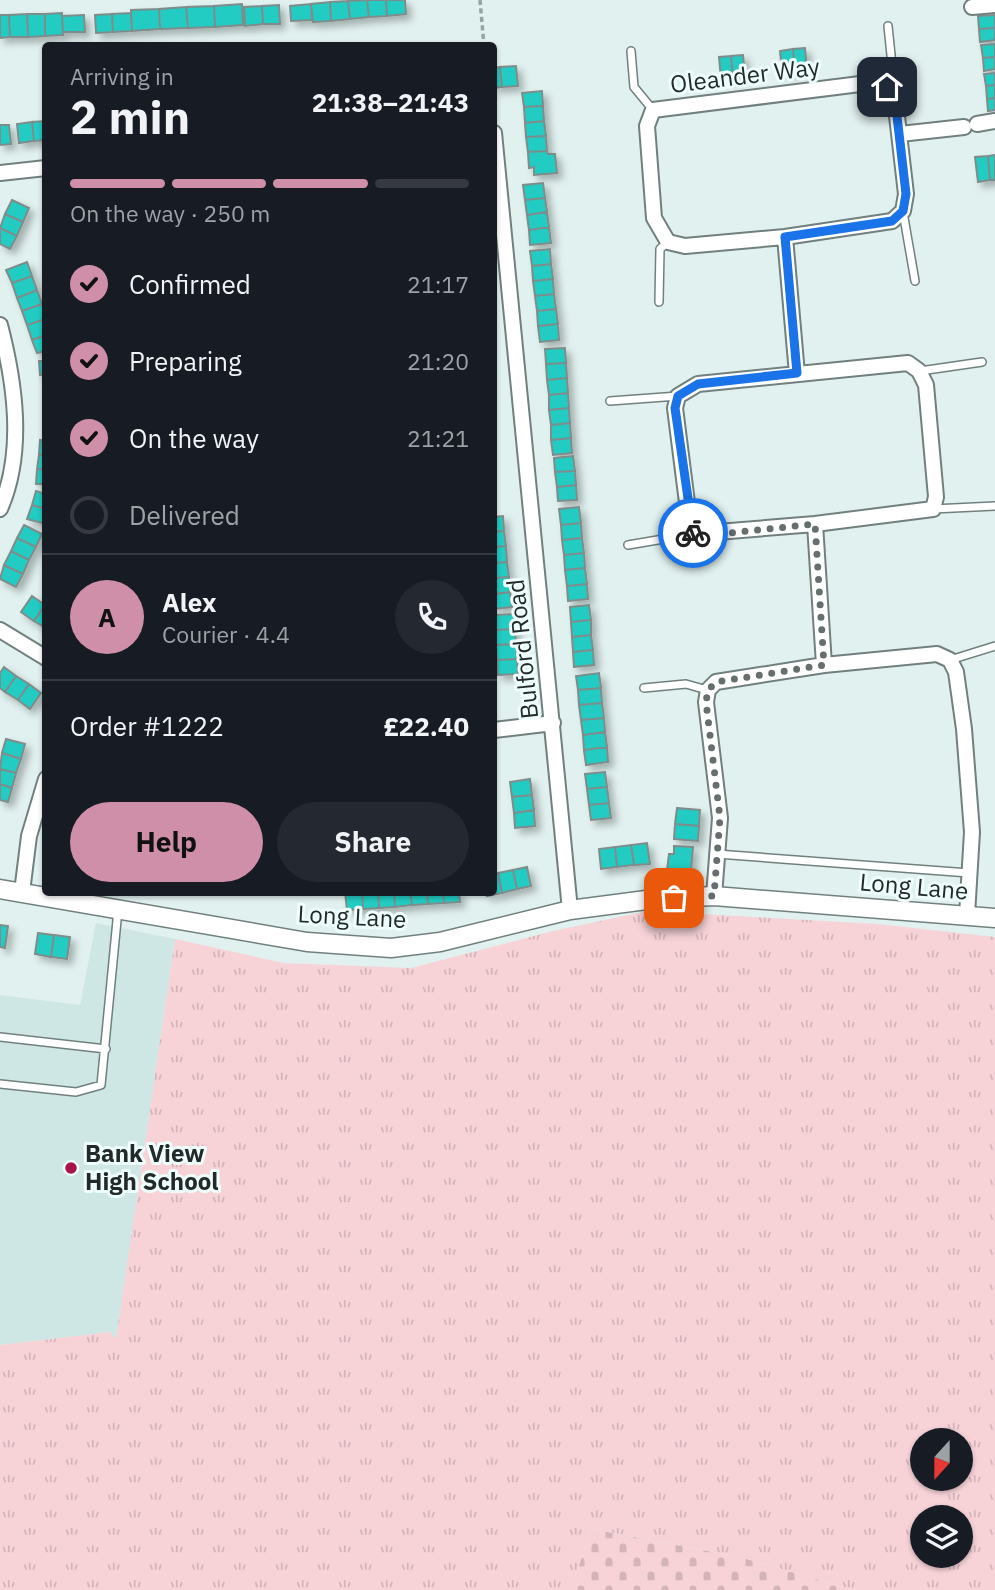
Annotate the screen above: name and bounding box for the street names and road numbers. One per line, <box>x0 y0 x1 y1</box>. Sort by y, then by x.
street label: Oleander Way <box>668 50 822 100</box>
street label: Bulford Road <box>499 578 545 721</box>
street label: Long Lane <box>858 865 970 907</box>
street label: Long Lane <box>297 897 407 935</box>

